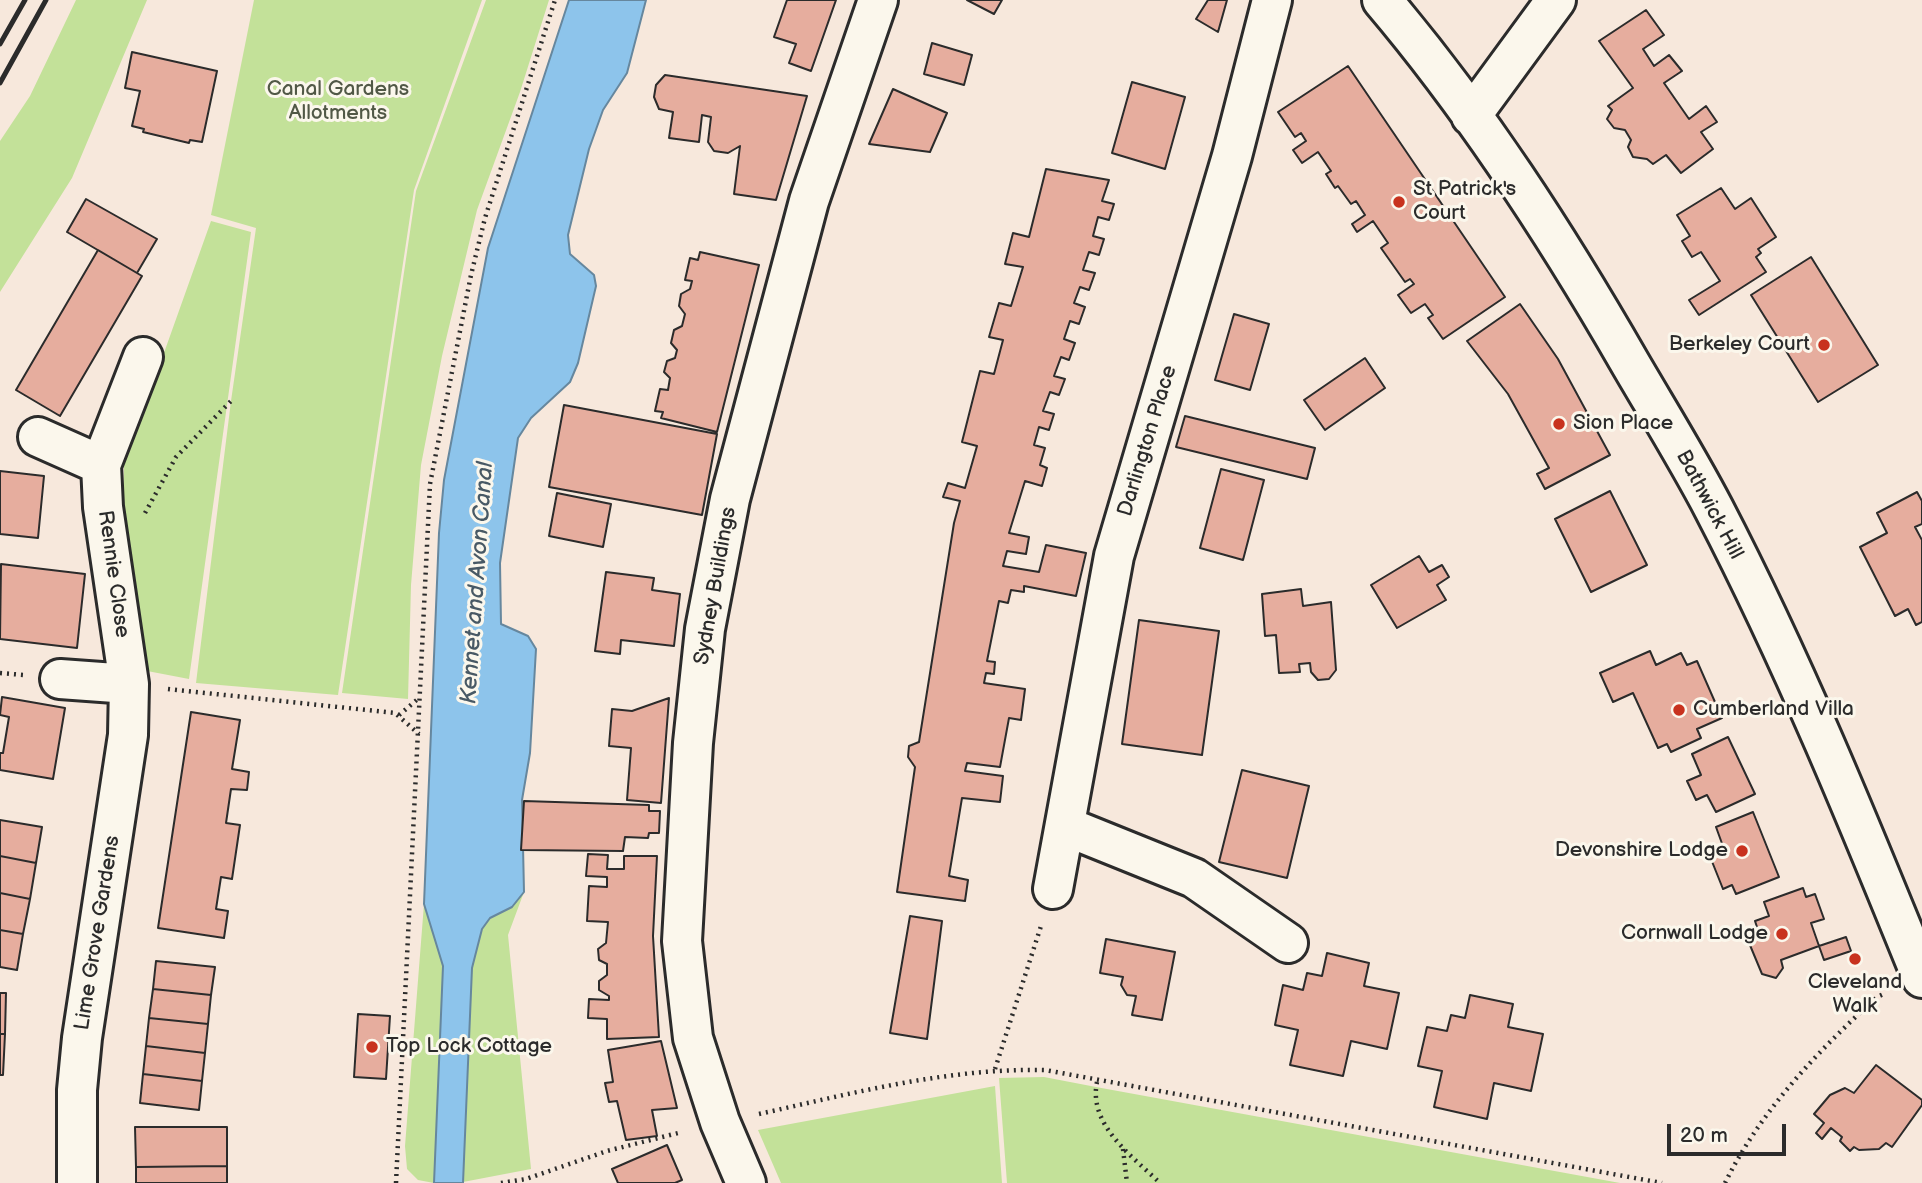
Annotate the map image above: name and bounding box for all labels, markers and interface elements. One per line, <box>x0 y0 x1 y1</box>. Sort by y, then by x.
park label: Canal Gardens Allotments <box>267 77 409 127</box>
place label: St Patrick's Court <box>1413 177 1516 227</box>
marker: St Patrick's Court <box>1391 194 1407 210</box>
place label: Berkeley Court <box>1669 332 1810 358</box>
marker: Berkeley Court <box>1816 337 1832 353</box>
street label: Darlington Place <box>1113 362 1183 520</box>
place label: Sion Place <box>1573 411 1673 437</box>
marker: Sion Place <box>1551 416 1567 432</box>
street label: Bathwick Hill <box>1670 446 1748 564</box>
water label: Kennet and Avon Canal <box>456 461 500 705</box>
street label: Sydney Buildings <box>690 505 742 667</box>
street label: Rennie Close <box>92 509 134 639</box>
place label: Cumberland Villa <box>1693 697 1854 723</box>
marker: Cumberland Villa <box>1671 702 1687 718</box>
street label: Lime Grove Gardens <box>70 834 126 1032</box>
place label: Devonshire Lodge <box>1555 838 1728 864</box>
marker: Devonshire Lodge <box>1734 843 1750 859</box>
place label: Cornwall Lodge <box>1621 921 1768 947</box>
marker: Cornwall Lodge <box>1774 926 1790 942</box>
marker: Cleveland Walk <box>1847 951 1863 967</box>
place label: Cleveland Walk <box>1808 970 1902 1020</box>
place label: Top Lock Cottage <box>386 1034 552 1060</box>
marker: Top Lock Cottage <box>364 1039 380 1055</box>
scale bar <box>1670 1110 1789 1154</box>
text: 20 m <box>1680 1123 1728 1148</box>

